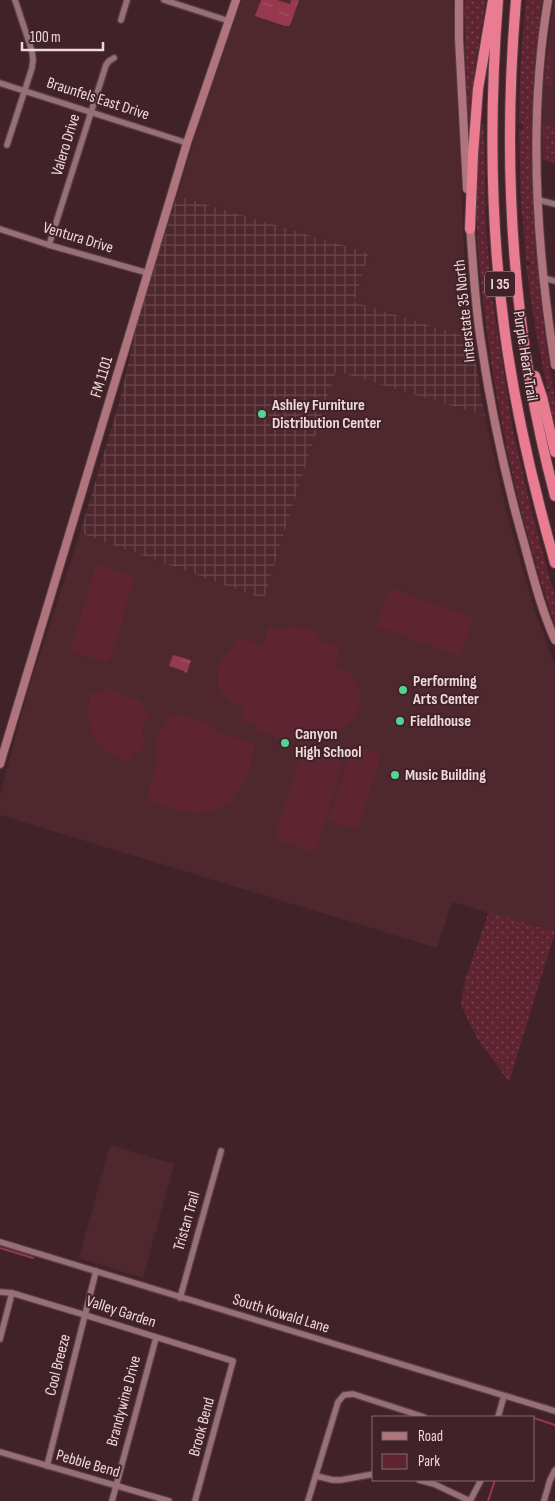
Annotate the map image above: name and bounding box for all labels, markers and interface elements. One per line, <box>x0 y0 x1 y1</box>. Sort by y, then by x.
scale bar <box>22 20 104 52</box>
text: 100 m <box>30 28 61 47</box>
street label: Braunfels East Drive <box>44 73 152 125</box>
street label: Valero Drive <box>48 112 84 178</box>
street label: Ventura Drive <box>40 218 116 258</box>
street label: Interstate 35 North <box>450 259 480 363</box>
road number: I 35 <box>485 272 515 296</box>
street label: Purple Heart Trail <box>508 309 542 403</box>
street label: FM 1101 <box>87 354 117 400</box>
place label: Ashley Furniture Distribution Center <box>271 396 381 433</box>
marker: Ashley Furniture Distribution Center <box>256 408 268 420</box>
place label: Performing Arts Center <box>412 672 479 709</box>
marker: Performing Arts Center <box>397 684 409 696</box>
place label: Fieldhouse <box>410 712 471 731</box>
marker: Fieldhouse <box>394 715 406 727</box>
place label: Canyon High School <box>295 725 361 762</box>
marker: Canyon High School <box>279 737 291 749</box>
place label: Music Building <box>405 766 486 785</box>
marker: Music Building <box>389 769 401 781</box>
street label: Tristan Trail <box>169 1189 205 1253</box>
street label: South Kowald Lane <box>230 1290 332 1338</box>
street label: Valley Garden <box>84 1292 158 1332</box>
street label: Cool Breeze <box>41 1332 75 1398</box>
street label: Brandywine Drive <box>103 1354 145 1448</box>
street label: Brook Bend <box>185 1395 219 1459</box>
legend <box>372 1416 535 1481</box>
text: Road <box>418 1427 443 1446</box>
street label: Pebble Bend <box>54 1446 122 1482</box>
text: Park <box>418 1452 440 1471</box>

